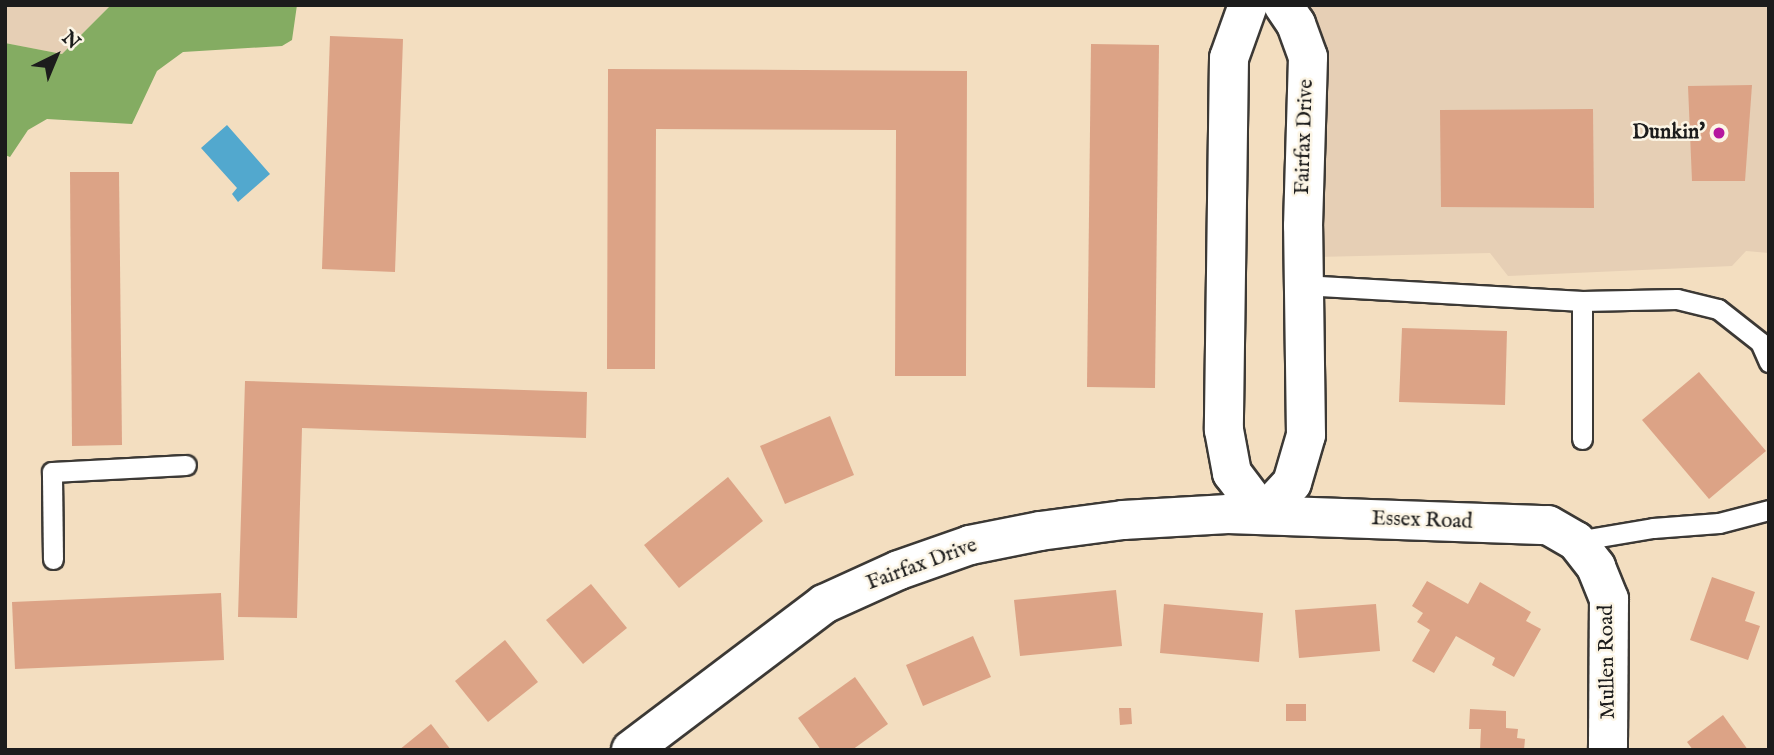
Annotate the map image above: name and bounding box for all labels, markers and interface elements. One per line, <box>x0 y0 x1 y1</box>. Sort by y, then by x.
north arrow <box>21 21 91 91</box>
text: N <box>56 26 85 55</box>
street label: Fairfax Drive <box>1290 79 1320 195</box>
place label: Dunkin' <box>1632 120 1705 146</box>
marker: Dunkin' <box>1711 125 1727 141</box>
street label: Essex Road <box>1371 507 1473 535</box>
street label: Fairfax Drive <box>863 533 981 597</box>
street label: Mullen Road <box>1594 604 1622 720</box>

